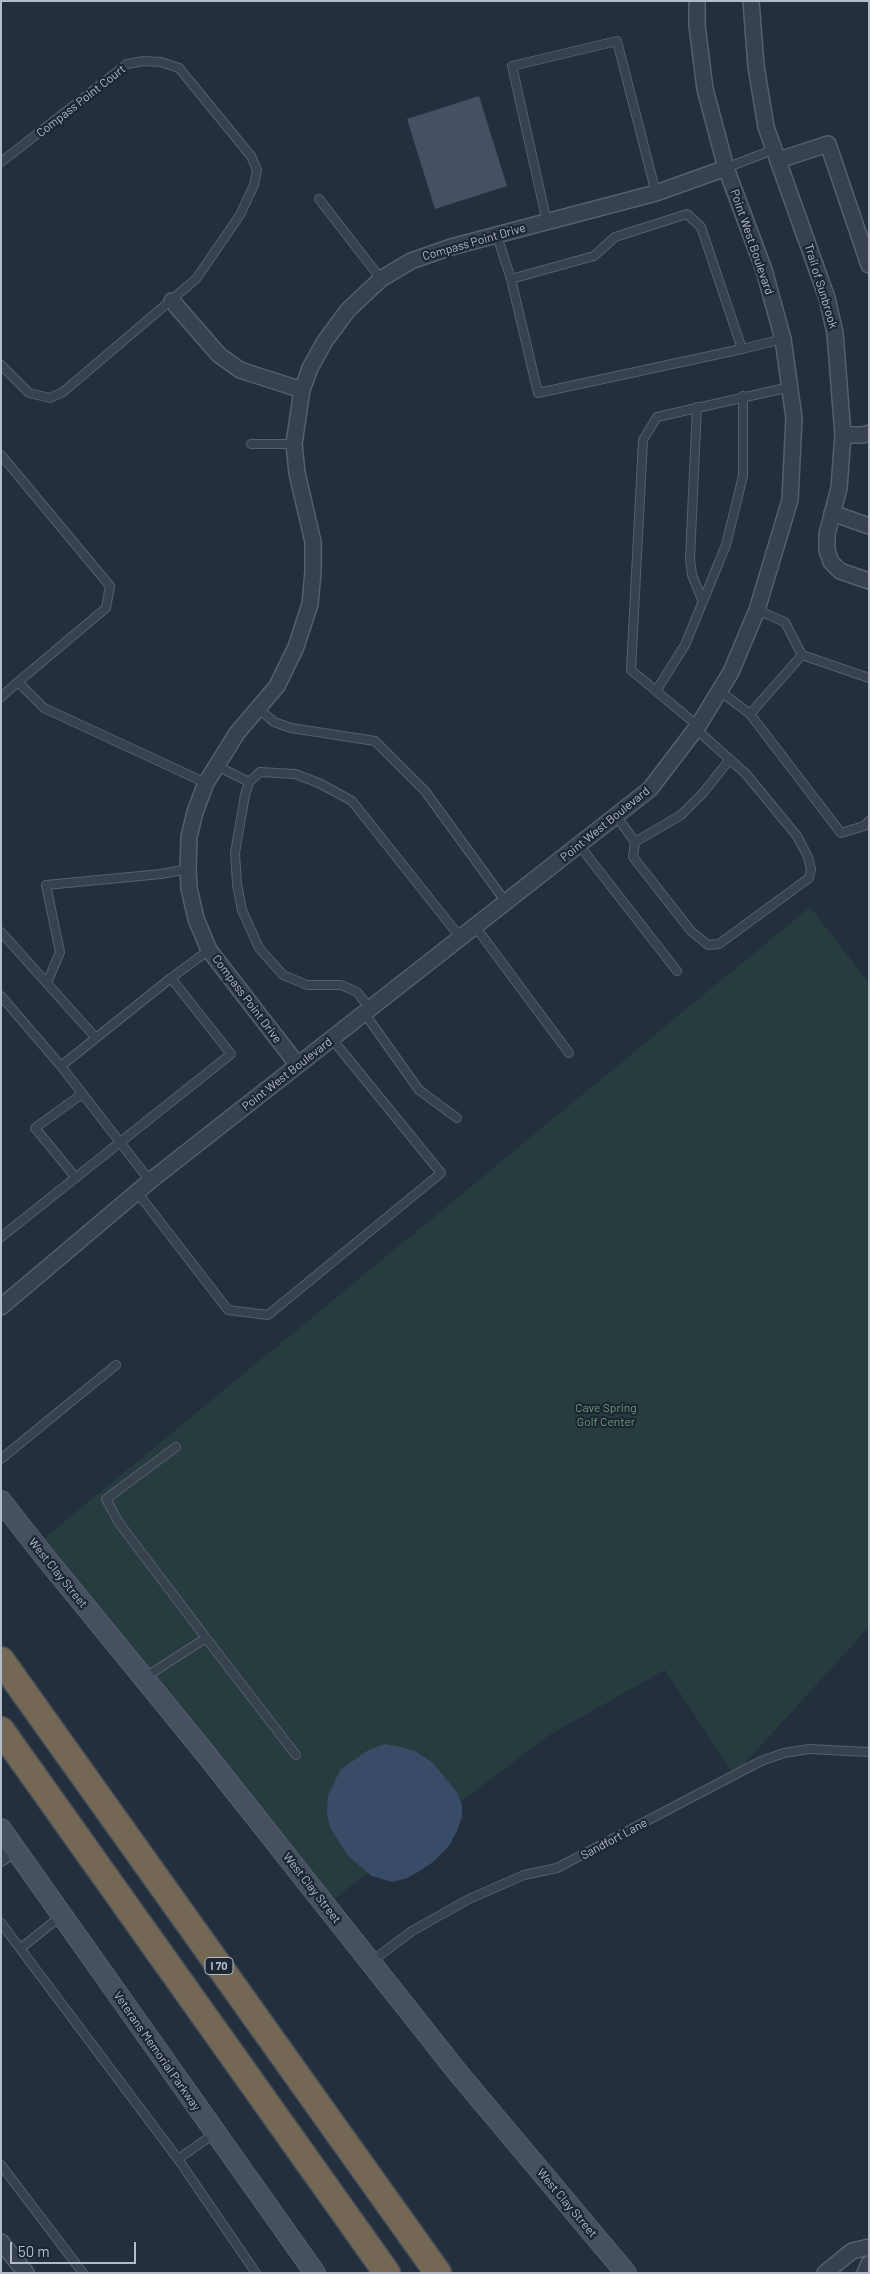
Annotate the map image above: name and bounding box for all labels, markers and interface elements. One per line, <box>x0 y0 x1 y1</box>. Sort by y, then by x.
street label: Compass Point Court <box>34 62 128 140</box>
street label: Point West Boulevard <box>727 187 777 297</box>
street label: Compass Point Drive <box>421 220 527 264</box>
street label: Trail of Sunbrook <box>801 242 841 330</box>
street label: Point West Boulevard <box>558 784 652 864</box>
street label: Compass Point Drive <box>209 952 285 1046</box>
street label: Point West Boulevard <box>239 1034 335 1114</box>
park label: Cave Spring Golf Center <box>575 1401 637 1429</box>
street label: West Clay Street <box>25 1535 91 1611</box>
street label: Sandfort Lane <box>578 1815 650 1863</box>
street label: West Clay Street <box>280 1850 344 1926</box>
road number: I 70 <box>205 1958 233 1974</box>
street label: Veterans Memorial Parkway <box>110 1989 204 2113</box>
street label: West Clay Street <box>534 2166 600 2240</box>
scale bar <box>12 2232 139 2264</box>
text: 50 m <box>18 2242 50 2260</box>

